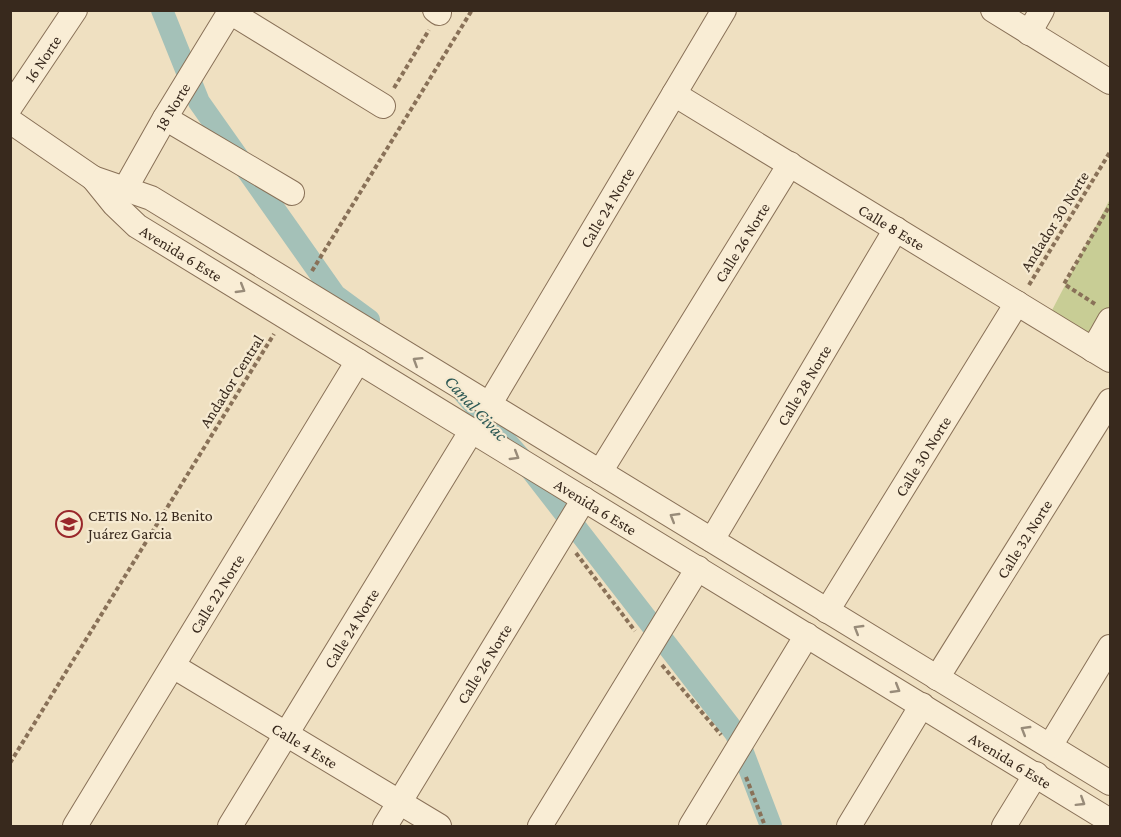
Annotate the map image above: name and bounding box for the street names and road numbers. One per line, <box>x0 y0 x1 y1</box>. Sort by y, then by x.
street label: 16 Norte <box>21 32 64 86</box>
street label: 18 Norte <box>152 80 194 134</box>
street label: Calle 24 Norte <box>577 164 637 251</box>
street label: Andador 30 Norte <box>1017 168 1092 274</box>
street label: Calle 26 Norte <box>711 200 773 285</box>
street label: Calle 8 Este <box>855 201 927 254</box>
street label: Avenida 6 Este <box>137 222 225 285</box>
street label: Andador Central <box>196 332 267 431</box>
street label: Calle 28 Norte <box>774 342 834 429</box>
street label: Calle 30 Norte <box>892 413 954 500</box>
street label: Avenida 6 Este <box>551 475 640 538</box>
street label: Calle 32 Norte <box>993 497 1055 582</box>
street label: Calle 22 Norte <box>186 551 247 637</box>
street label: Calle 24 Norte <box>321 585 382 671</box>
street label: Calle 26 Norte <box>453 621 515 707</box>
street label: Calle 4 Este <box>269 720 341 772</box>
street label: Avenida 6 Este <box>966 729 1054 792</box>

